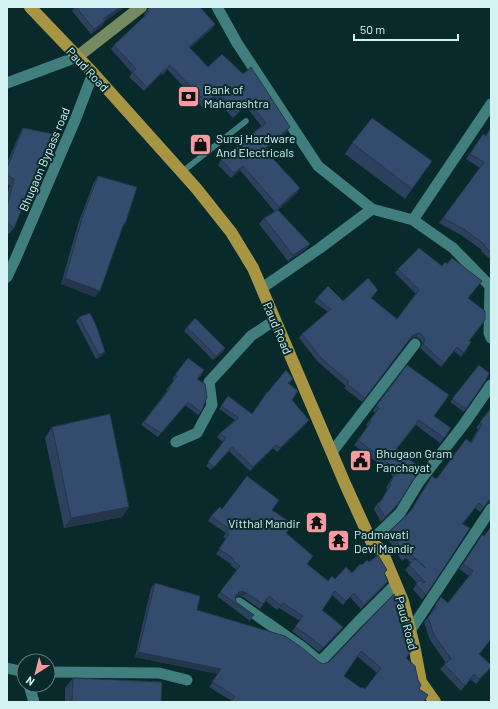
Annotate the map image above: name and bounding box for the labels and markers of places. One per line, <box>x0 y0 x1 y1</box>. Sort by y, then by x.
place label: Bank of Maharashtra <box>204 82 269 110</box>
bank icon: Bank of Maharashtra <box>176 83 202 109</box>
place label: Suraj Hardware And Electricals <box>216 131 295 159</box>
shop icon: Suraj Hardware And Electricals <box>187 132 213 158</box>
place label: Bhugaon Gram Panchayat <box>376 446 452 474</box>
public building icon: Bhugaon Gram Panchayat <box>347 447 373 473</box>
temple icon: Vitthal Mandir <box>303 510 329 536</box>
place label: Vitthal Mandir <box>228 516 301 530</box>
place label: Padmavati Devi Mandir <box>354 527 415 555</box>
temple icon: Padmavati Devi Mandir <box>325 528 351 554</box>

